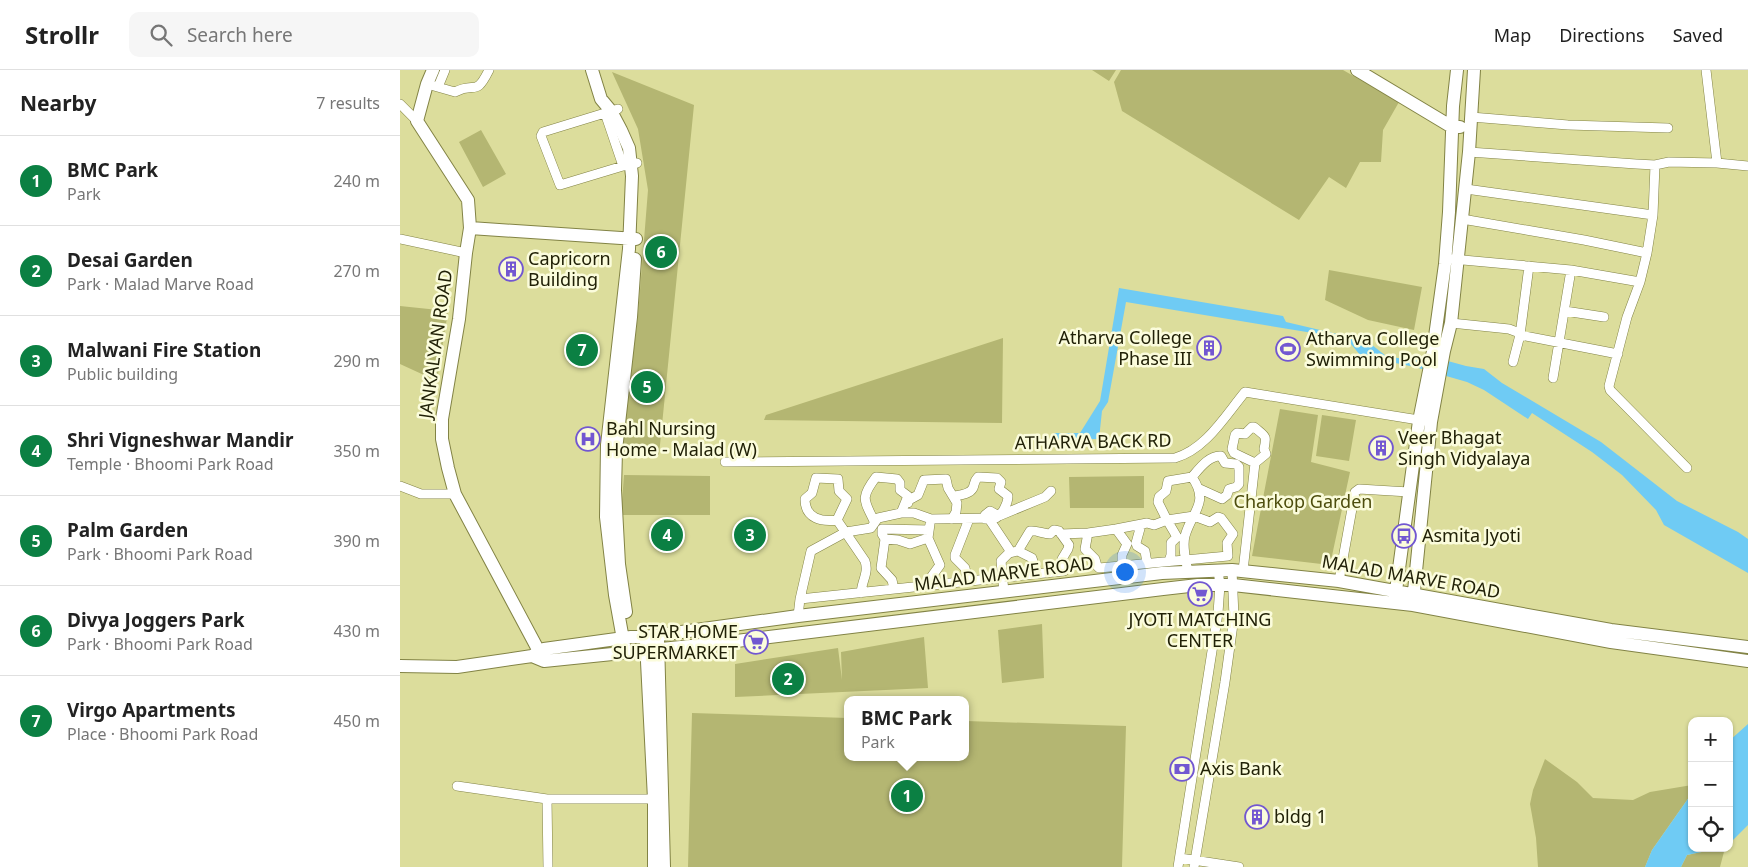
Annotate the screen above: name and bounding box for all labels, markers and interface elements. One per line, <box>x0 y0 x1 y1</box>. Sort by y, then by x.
search box <box>129 12 479 57</box>
text: Strollr <box>25 18 99 51</box>
icon: search <box>147 21 175 49</box>
text: Search here <box>187 22 293 48</box>
text: Map <box>1494 23 1531 47</box>
text: Directions <box>1559 23 1645 47</box>
text: Saved <box>1673 23 1723 47</box>
text: Nearby <box>20 89 96 117</box>
text: 7 results <box>316 92 380 114</box>
text: BMC Park <box>67 157 158 183</box>
text: 1 <box>31 170 41 192</box>
text: 240 m <box>333 170 380 192</box>
text: Park <box>67 183 101 205</box>
pin: 6 <box>645 233 677 271</box>
place label: Capricorn Building <box>528 246 611 291</box>
text: Desai Garden <box>67 247 193 273</box>
building icon: Capricorn Building <box>498 256 524 282</box>
text: 2 <box>31 260 41 282</box>
text: 270 m <box>333 260 380 282</box>
street label: JANKALYAN ROAD <box>412 268 457 422</box>
text: Park · Malad Marve Road <box>67 273 254 295</box>
place label: Atharva College Phase III <box>1058 325 1192 370</box>
place label: Atharva College Swimming Pool <box>1306 326 1440 371</box>
pin: 7 <box>566 331 598 369</box>
building icon: Atharva College Phase III <box>1196 335 1222 361</box>
sports icon: Atharva College Swimming Pool <box>1275 336 1301 362</box>
text: Malwani Fire Station <box>67 337 261 363</box>
text: 3 <box>31 350 41 372</box>
text: 290 m <box>333 350 380 372</box>
text: Public building <box>67 363 178 385</box>
pin: 5 <box>631 368 663 406</box>
place label: Bahl Nursing Home - Malad (W) <box>606 416 757 461</box>
place label: Veer Bhagat Singh Vidyalaya <box>1398 425 1530 470</box>
hospital icon: Bahl Nursing Home - Malad (W) <box>575 426 601 452</box>
text: Shri Vigneshwar Mandir <box>67 427 293 453</box>
street label: ATHARVA BACK RD <box>1014 428 1172 454</box>
building icon: Veer Bhagat Singh Vidyalaya <box>1368 435 1394 461</box>
text: 4 <box>31 440 41 462</box>
text: 350 m <box>333 440 380 462</box>
text: Temple · Bhoomi Park Road <box>67 453 274 475</box>
park label: Charkop Garden <box>1234 489 1372 513</box>
pin: 4 <box>651 516 683 554</box>
pin: 3 <box>734 516 766 554</box>
text: Palm Garden <box>67 517 188 543</box>
bus stop icon: Asmita Jyoti <box>1391 523 1417 549</box>
place label: Asmita Jyoti <box>1422 523 1521 547</box>
text: 5 <box>31 530 41 552</box>
text: 390 m <box>333 530 380 552</box>
text: Park · Bhoomi Park Road <box>67 543 253 565</box>
street label: MALAD MARVE ROAD <box>1320 549 1502 604</box>
street label: MALAD MARVE ROAD <box>913 550 1095 596</box>
your location <box>1112 559 1138 585</box>
supermarket icon: JYOTI MATCHING CENTER <box>1187 581 1213 607</box>
text: Divya Joggers Park <box>67 607 245 633</box>
place label: JYOTI MATCHING CENTER <box>1127 607 1271 652</box>
place label: STAR HOME SUPERMARKET <box>613 619 738 664</box>
text: 6 <box>31 620 41 642</box>
text: 430 m <box>333 620 380 642</box>
supermarket icon: STAR HOME SUPERMARKET <box>743 629 769 655</box>
text: Park · Bhoomi Park Road <box>67 633 253 655</box>
pin: 2 <box>772 660 804 698</box>
popup <box>844 696 969 761</box>
text: Virgo Apartments <box>67 697 235 723</box>
text: BMC Park <box>861 705 952 731</box>
text: 7 <box>31 710 41 732</box>
text: 450 m <box>333 710 380 732</box>
map controls <box>1688 717 1733 852</box>
button: + <box>1688 717 1733 762</box>
text: Place · Bhoomi Park Road <box>67 723 258 745</box>
text: Park <box>861 731 895 753</box>
bank icon: Axis Bank <box>1169 756 1195 782</box>
place label: Axis Bank <box>1200 756 1282 780</box>
button: − <box>1688 762 1733 807</box>
pin: 1 <box>891 777 923 815</box>
building icon: bldg 1 <box>1244 804 1270 830</box>
place label: bldg 1 <box>1274 804 1327 828</box>
button: locate <box>1688 807 1733 852</box>

